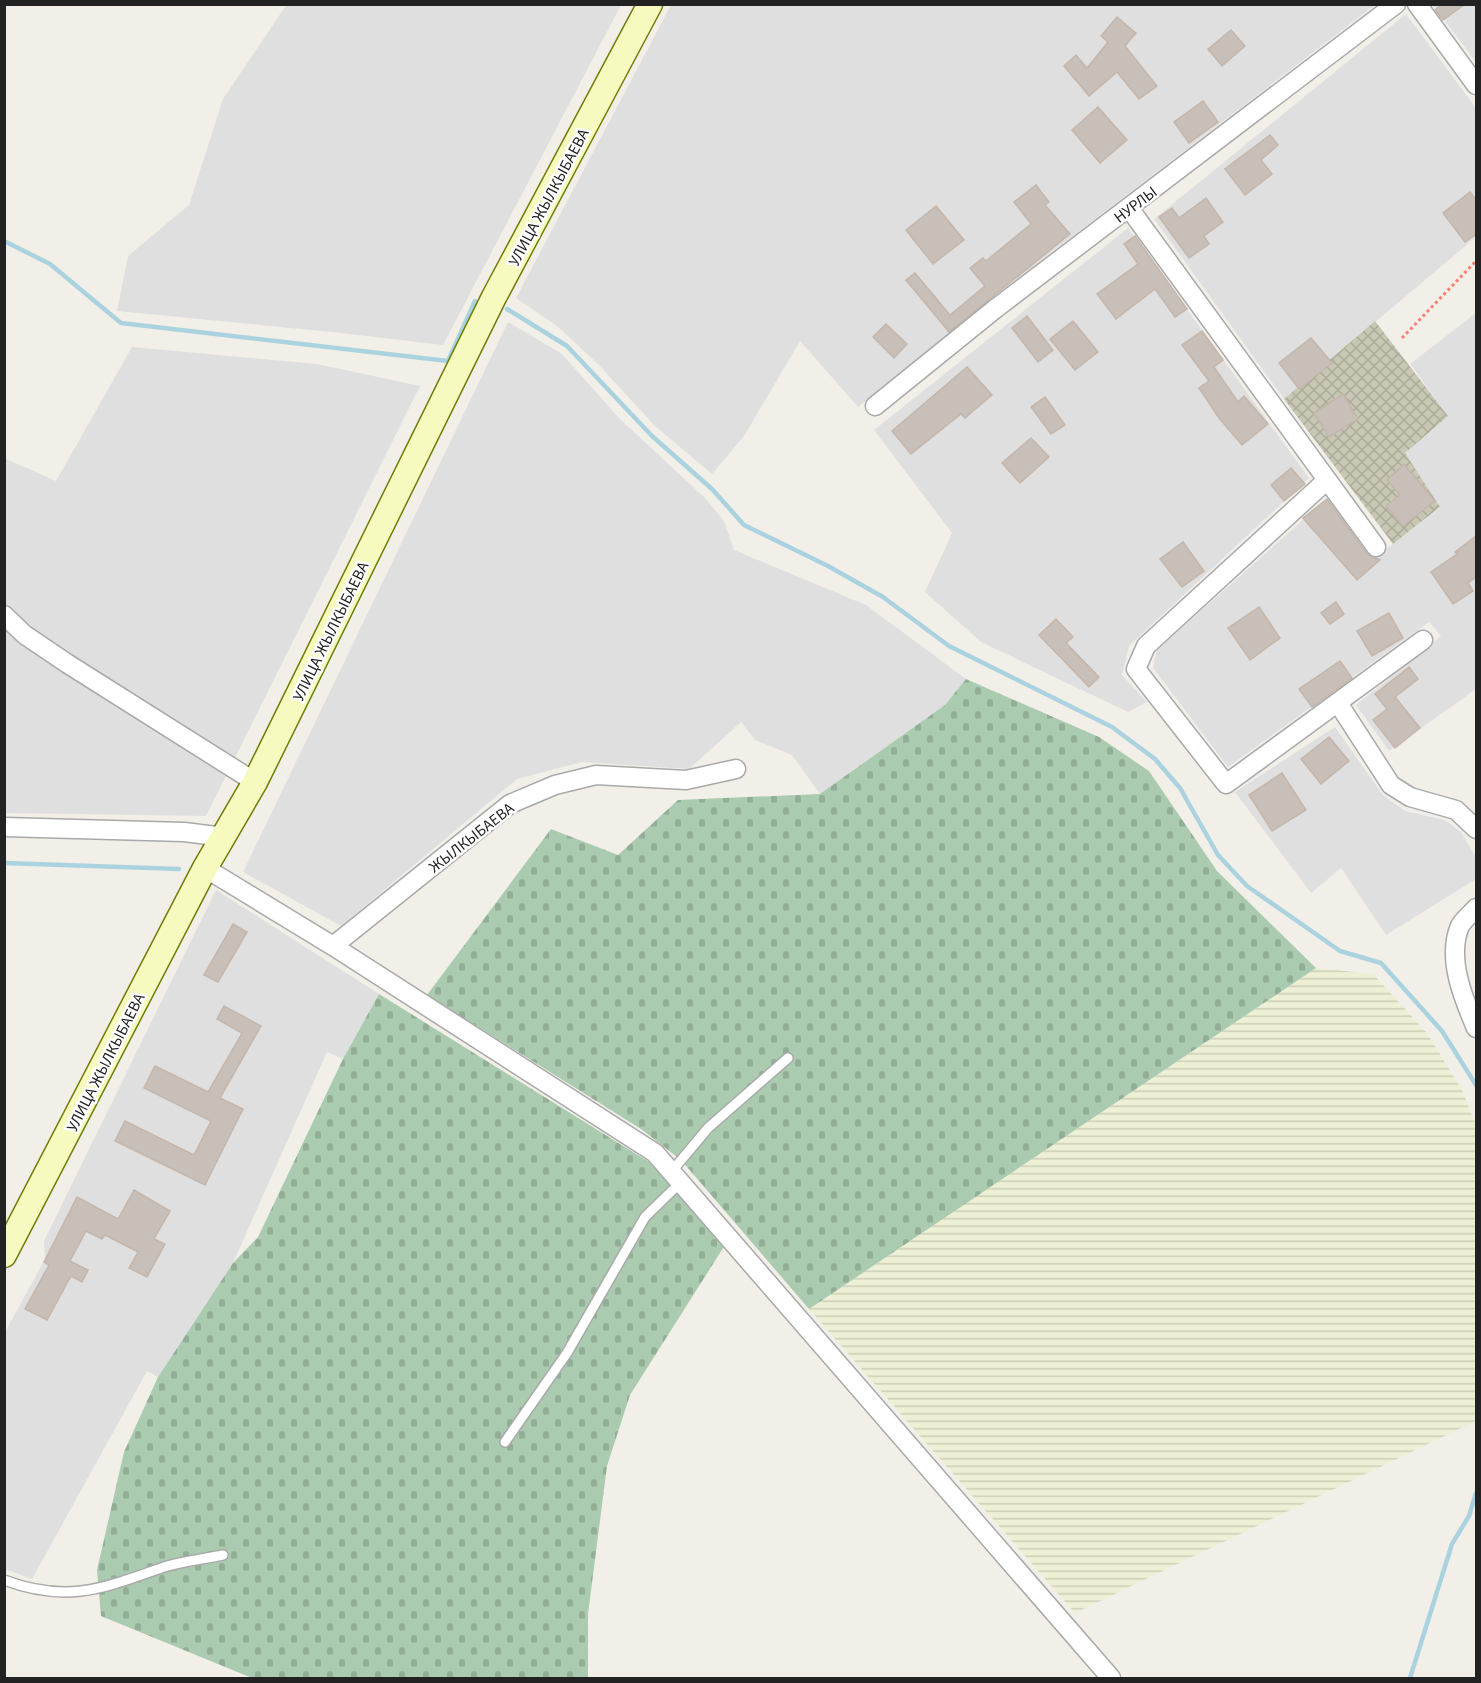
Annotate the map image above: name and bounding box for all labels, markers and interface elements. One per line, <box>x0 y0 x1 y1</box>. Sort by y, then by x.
street label: УЛИЦА ЖЫЛКЫБАЕВА <box>503 125 595 270</box>
street label: НУРЛЫ <box>1109 181 1162 228</box>
street label: УЛИЦА ЖЫЛКЫБАЕВА <box>288 558 374 705</box>
street label: ЖЫЛКЫБАЕВА <box>424 797 519 878</box>
street label: УЛИЦА ЖЫЛКЫБАЕВА <box>61 989 150 1135</box>

